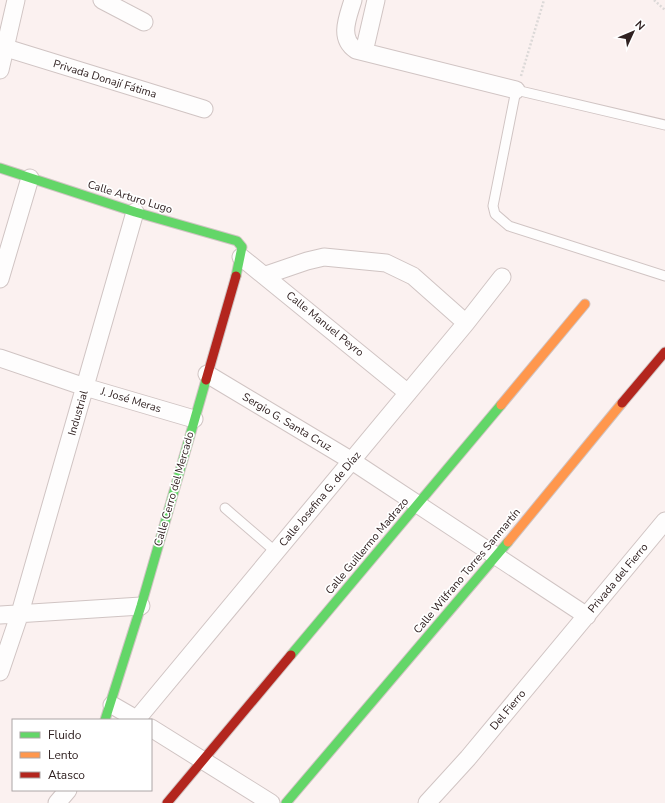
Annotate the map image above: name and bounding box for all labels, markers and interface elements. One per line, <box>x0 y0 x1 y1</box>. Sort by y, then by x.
north arrow <box>613 12 653 52</box>
text: N <box>632 17 648 34</box>
street label: Privada Donají Fátima <box>51 56 159 102</box>
street label: Calle Arturo Lugo <box>86 177 174 217</box>
street label: Calle Manuel Peyro <box>283 288 367 360</box>
street label: J. José Meras <box>98 383 163 416</box>
street label: Industrial <box>64 388 92 437</box>
street label: Sergio G. Santa Cruz <box>240 389 334 455</box>
street label: Calle Cerro del Mercado <box>150 430 198 548</box>
street label: Calle Josefina G. de Díaz <box>276 448 364 550</box>
street label: Calle Guillermo Madrazo <box>322 494 412 598</box>
street label: Calle Wilfrano Torres Sanmartín <box>410 505 524 637</box>
street label: Privada del Fierro <box>584 540 652 616</box>
street label: Del Fierro <box>487 687 529 733</box>
legend <box>12 719 152 791</box>
text: Fluido <box>48 727 82 743</box>
text: Lento <box>48 747 79 763</box>
text: Atasco <box>48 767 85 783</box>

